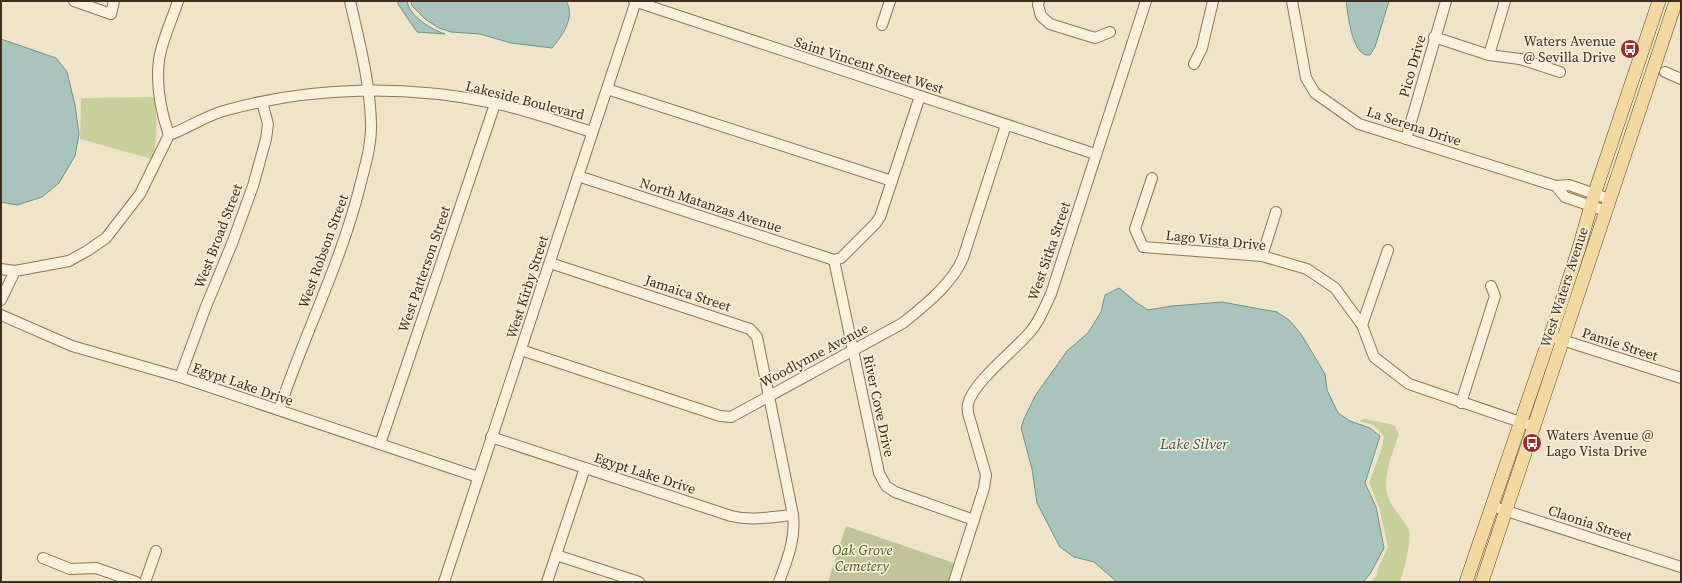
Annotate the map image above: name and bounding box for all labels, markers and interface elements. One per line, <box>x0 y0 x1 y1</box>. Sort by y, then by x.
street label: Saint Vincent Street West <box>792 31 946 99</box>
place label: Waters Avenue @ Sevilla Drive <box>1523 31 1616 67</box>
street label: Pico Drive <box>1394 32 1430 100</box>
bus stop icon: Waters Avenue @ Sevilla Drive <box>1619 38 1641 60</box>
street label: Lakeside Boulevard <box>463 76 587 124</box>
street label: La Serena Drive <box>1364 101 1464 151</box>
street label: North Matanzas Avenue <box>637 173 785 237</box>
street label: West Broad Street <box>189 181 247 291</box>
street label: West Robson Street <box>293 191 353 311</box>
street label: West Sitka Street <box>1023 198 1075 303</box>
street label: West Patterson Street <box>393 203 455 335</box>
street label: West Waters Avenue <box>1535 224 1593 350</box>
street label: Lago Vista Drive <box>1165 225 1267 255</box>
street label: West Kirby Street <box>501 232 553 341</box>
street label: Jamaica Street <box>642 269 734 316</box>
street label: Woodlynne Avenue <box>756 318 872 392</box>
street label: Pamie Street <box>1579 322 1661 366</box>
street label: River Cove Drive <box>858 353 900 459</box>
street label: Egypt Lake Drive <box>190 357 296 411</box>
place label: Waters Avenue @ Lago Vista Drive <box>1546 425 1654 461</box>
bus stop icon: Waters Avenue @ Lago Vista Drive <box>1521 432 1543 454</box>
water label: Lake Silver <box>1159 433 1229 454</box>
street label: Egypt Lake Drive <box>592 447 698 499</box>
street label: Claonia Street <box>1546 500 1635 546</box>
park label: Oak Grove Cemetery <box>832 540 892 576</box>

